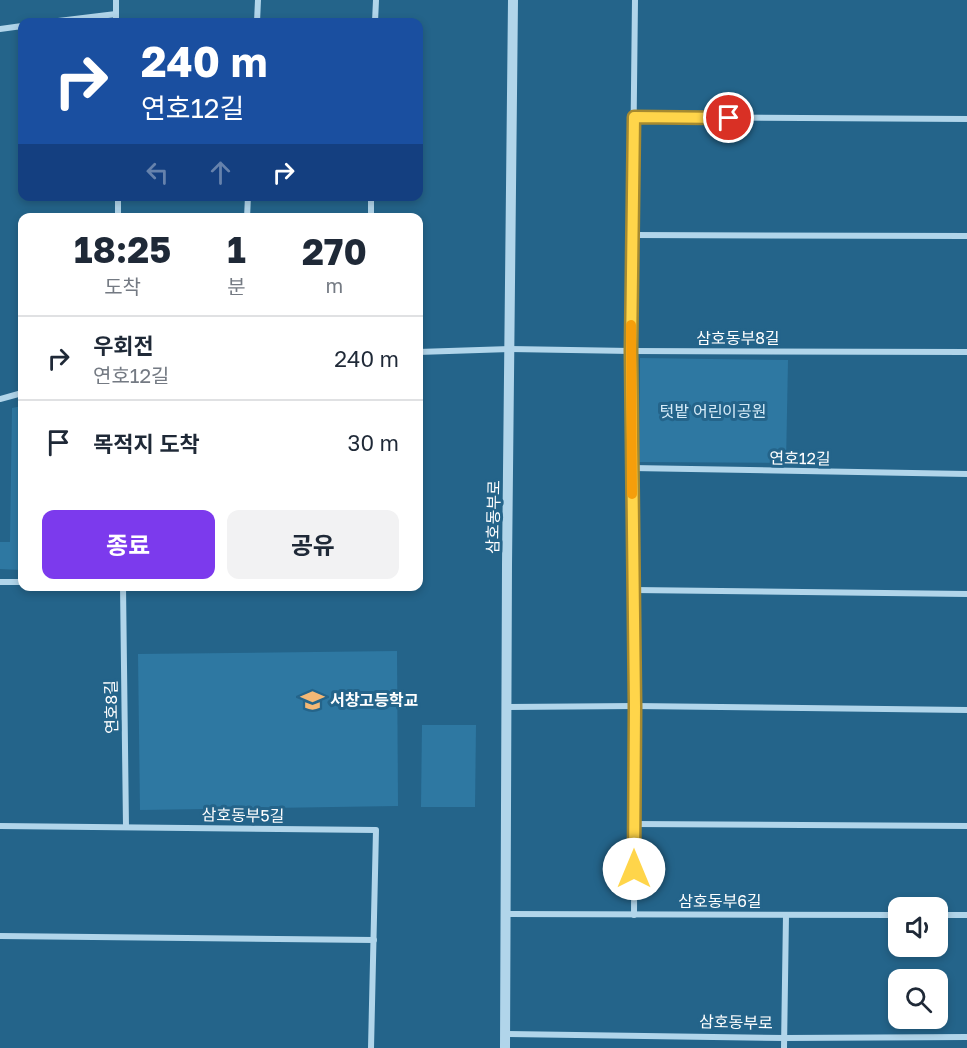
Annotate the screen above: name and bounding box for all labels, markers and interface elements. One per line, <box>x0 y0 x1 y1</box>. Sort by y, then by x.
text: 240 m <box>141 36 267 86</box>
icon: right <box>42 42 120 120</box>
text: 연호12길 <box>141 92 244 124</box>
pin <box>703 92 754 143</box>
icon: arrive <box>712 101 745 134</box>
icon: left <box>141 156 174 189</box>
icon: ahead <box>204 156 237 189</box>
icon: right <box>267 156 300 189</box>
text: 18:25 <box>74 228 171 271</box>
text: 1 <box>227 228 246 271</box>
text: 270 <box>302 230 367 273</box>
text: m <box>326 273 343 297</box>
text: 도착 <box>104 274 141 298</box>
text: 분 <box>227 274 246 298</box>
street label: 삼호동부8길 <box>696 328 780 348</box>
text: 우회전 <box>93 332 154 359</box>
icon: right <box>42 342 75 375</box>
text: 240 m <box>334 345 399 372</box>
text: 연호12길 <box>93 363 170 387</box>
park label: 텃밭 어린이공원 <box>659 401 767 421</box>
icon: arrive <box>42 426 75 459</box>
text: 30 m <box>348 429 399 456</box>
text: 목적지 도착 <box>93 430 200 457</box>
street label: 연호12길 <box>769 447 831 469</box>
street label: 삼호동부로 <box>482 480 504 554</box>
button: 종료 <box>42 510 215 579</box>
button: 공유 <box>227 510 399 579</box>
street label: 연호8길 <box>101 680 121 734</box>
school or university icon: 서창고등학교 <box>299 687 325 713</box>
place label: 서창고등학교 <box>330 690 419 710</box>
street label: 삼호동부5길 <box>201 804 285 826</box>
position arrow <box>602 837 666 901</box>
street label: 삼호동부6길 <box>678 891 762 911</box>
map controls <box>888 897 948 1029</box>
button: sound <box>888 897 948 957</box>
button: search <box>888 969 948 1029</box>
street label: 삼호동부로 <box>699 1011 773 1033</box>

